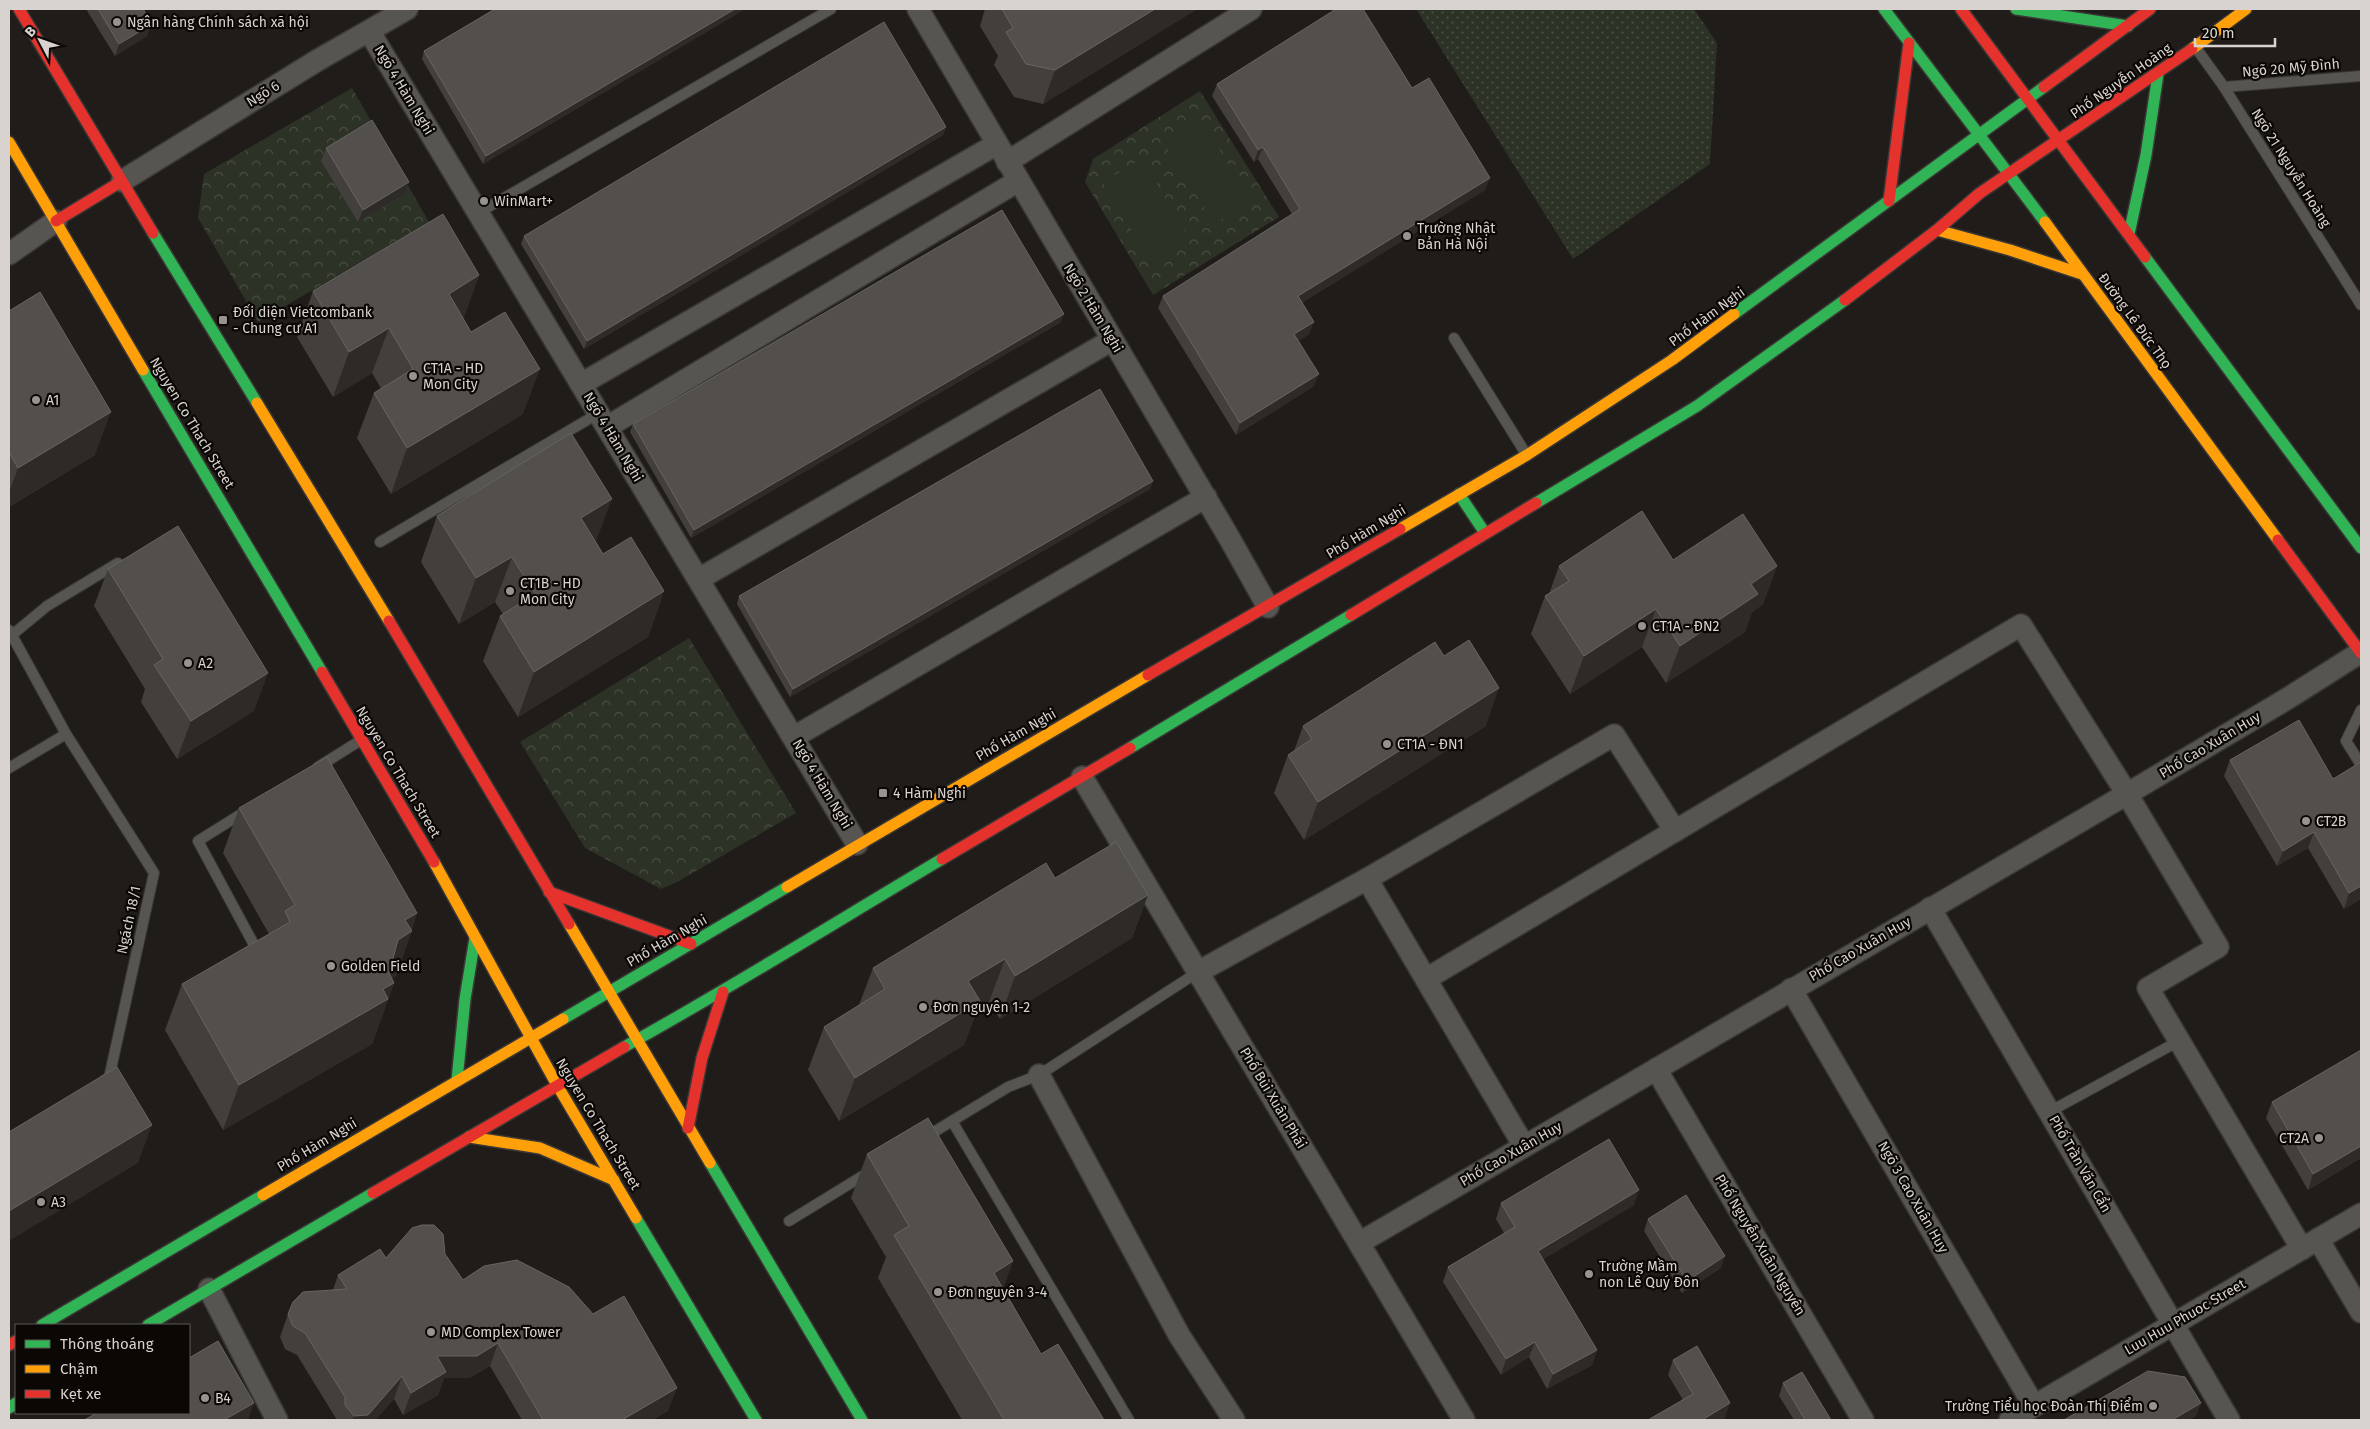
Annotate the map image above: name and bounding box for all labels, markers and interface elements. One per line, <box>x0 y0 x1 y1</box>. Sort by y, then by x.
place label: Ngân hàng Chính sách xã hội <box>127 14 309 31</box>
north arrow <box>15 15 65 65</box>
scale bar <box>2195 15 2275 47</box>
marker: Ngân hàng Chính sách xã hội <box>111 16 123 28</box>
text: B <box>21 23 40 41</box>
text: 20 m <box>2202 24 2235 42</box>
street label: Phố Nguyễn Hoàng <box>2066 38 2176 122</box>
street label: Ngõ 4 Hàm Nghi <box>371 42 437 138</box>
street label: Ngõ 20 Mỹ Đình <box>2241 55 2341 81</box>
street label: Ngõ 6 <box>243 77 283 111</box>
street label: Ngõ 21 Nguyễn Hoàng <box>2248 106 2335 231</box>
place label: WinMart+ <box>494 193 553 210</box>
marker: WinMart+ <box>478 195 490 207</box>
place label: Trường Nhật Bản Hà Nội <box>1417 220 1496 253</box>
marker: Trường Nhật Bản Hà Nội <box>1401 230 1413 242</box>
street label: Ngõ 2 Hàm Nghi <box>1060 260 1126 356</box>
street label: Đường Lê Đức Thọ <box>2095 270 2175 372</box>
street label: Phố Hàm Nghi <box>1665 283 1748 350</box>
place label: Đối diện Vietcombank - Chung cư A1 <box>233 303 373 337</box>
marker: Đối diện Vietcombank - Chung cư A1 <box>217 314 229 326</box>
street label: Nguyen Co Thach Street <box>146 354 238 493</box>
place label: CT1A - HD Mon City <box>423 360 483 393</box>
marker: CT1A - HD Mon City <box>407 370 419 382</box>
street label: Ngõ 4 Hàm Nghi <box>580 389 646 485</box>
place label: A1 <box>46 392 59 409</box>
marker: A1 <box>30 394 42 406</box>
street label: Phố Hàm Nghi <box>1323 501 1409 562</box>
place label: CT1B - HD Mon City <box>520 575 581 608</box>
marker: CT1B - HD Mon City <box>504 585 516 597</box>
place label: CT1A - ĐN2 <box>1652 618 1720 635</box>
marker: CT1A - ĐN2 <box>1636 620 1648 632</box>
place label: A2 <box>198 655 213 672</box>
marker: A2 <box>182 657 194 669</box>
street label: Nguyen Co Thach Street <box>352 703 444 842</box>
street label: Phố Hàm Nghi <box>972 704 1059 765</box>
street label: Phố Cao Xuân Huy <box>2156 707 2264 782</box>
street label: Ngõ 4 Hàm Nghi <box>789 736 855 832</box>
place label: CT1A - ĐN1 <box>1397 736 1464 753</box>
marker: CT1A - ĐN1 <box>1381 738 1393 750</box>
place label: 4 Hàm Nghi <box>893 785 966 802</box>
marker: 4 Hàm Nghi <box>877 787 889 799</box>
place label: CT2B <box>2316 813 2346 830</box>
marker: CT2B <box>2300 815 2312 827</box>
street label: Ngách 18/1 <box>114 884 144 956</box>
street label: Phố Hàm Nghi <box>623 910 710 971</box>
street label: Phố Cao Xuân Huy <box>1806 912 1914 985</box>
place label: Golden Field <box>341 958 420 975</box>
marker: Golden Field <box>325 960 337 972</box>
place label: Đơn nguyên 1-2 <box>933 999 1030 1016</box>
marker: Đơn nguyên 1-2 <box>917 1001 929 1013</box>
street label: Phố Bùi Xuân Phái <box>1236 1044 1311 1152</box>
street label: Nguyen Co Thach Street <box>552 1055 644 1194</box>
street label: Phố Trần Văn Cẩn <box>2045 1112 2116 1216</box>
street label: Phố Hàm Nghi <box>274 1114 360 1175</box>
street label: Phố Cao Xuân Huy <box>1457 1117 1565 1190</box>
place label: CT2A <box>2279 1130 2309 1147</box>
marker: CT2A <box>2313 1132 2325 1144</box>
street label: Ngõ 3 Cao Xuân Huy <box>1874 1138 1952 1256</box>
street label: Phố Nguyễn Xuân Nguyên <box>1711 1171 1810 1319</box>
place label: A3 <box>51 1194 66 1211</box>
marker: A3 <box>35 1196 47 1208</box>
place label: Trường Mầm non Lê Quý Đôn <box>1599 1257 1699 1291</box>
marker: Trường Mầm non Lê Quý Đôn <box>1583 1268 1595 1280</box>
street label: Luu Huu Phuoc Street <box>2121 1275 2249 1359</box>
place label: Đơn nguyên 3-4 <box>948 1284 1048 1301</box>
marker: Đơn nguyên 3-4 <box>932 1286 944 1298</box>
legend <box>15 1324 190 1414</box>
place label: MD Complex Tower <box>441 1324 561 1341</box>
marker: MD Complex Tower <box>425 1326 437 1338</box>
text: Thông thoáng <box>60 1335 154 1353</box>
text: Chậm <box>60 1360 98 1378</box>
text: Kẹt xe <box>60 1385 102 1403</box>
place label: B4 <box>215 1390 231 1407</box>
marker: B4 <box>199 1392 211 1404</box>
place label: Trường Tiểu học Đoàn Thị Điểm <box>1945 1397 2143 1415</box>
marker: Trường Tiểu học Đoàn Thị Điểm <box>2147 1400 2159 1412</box>

